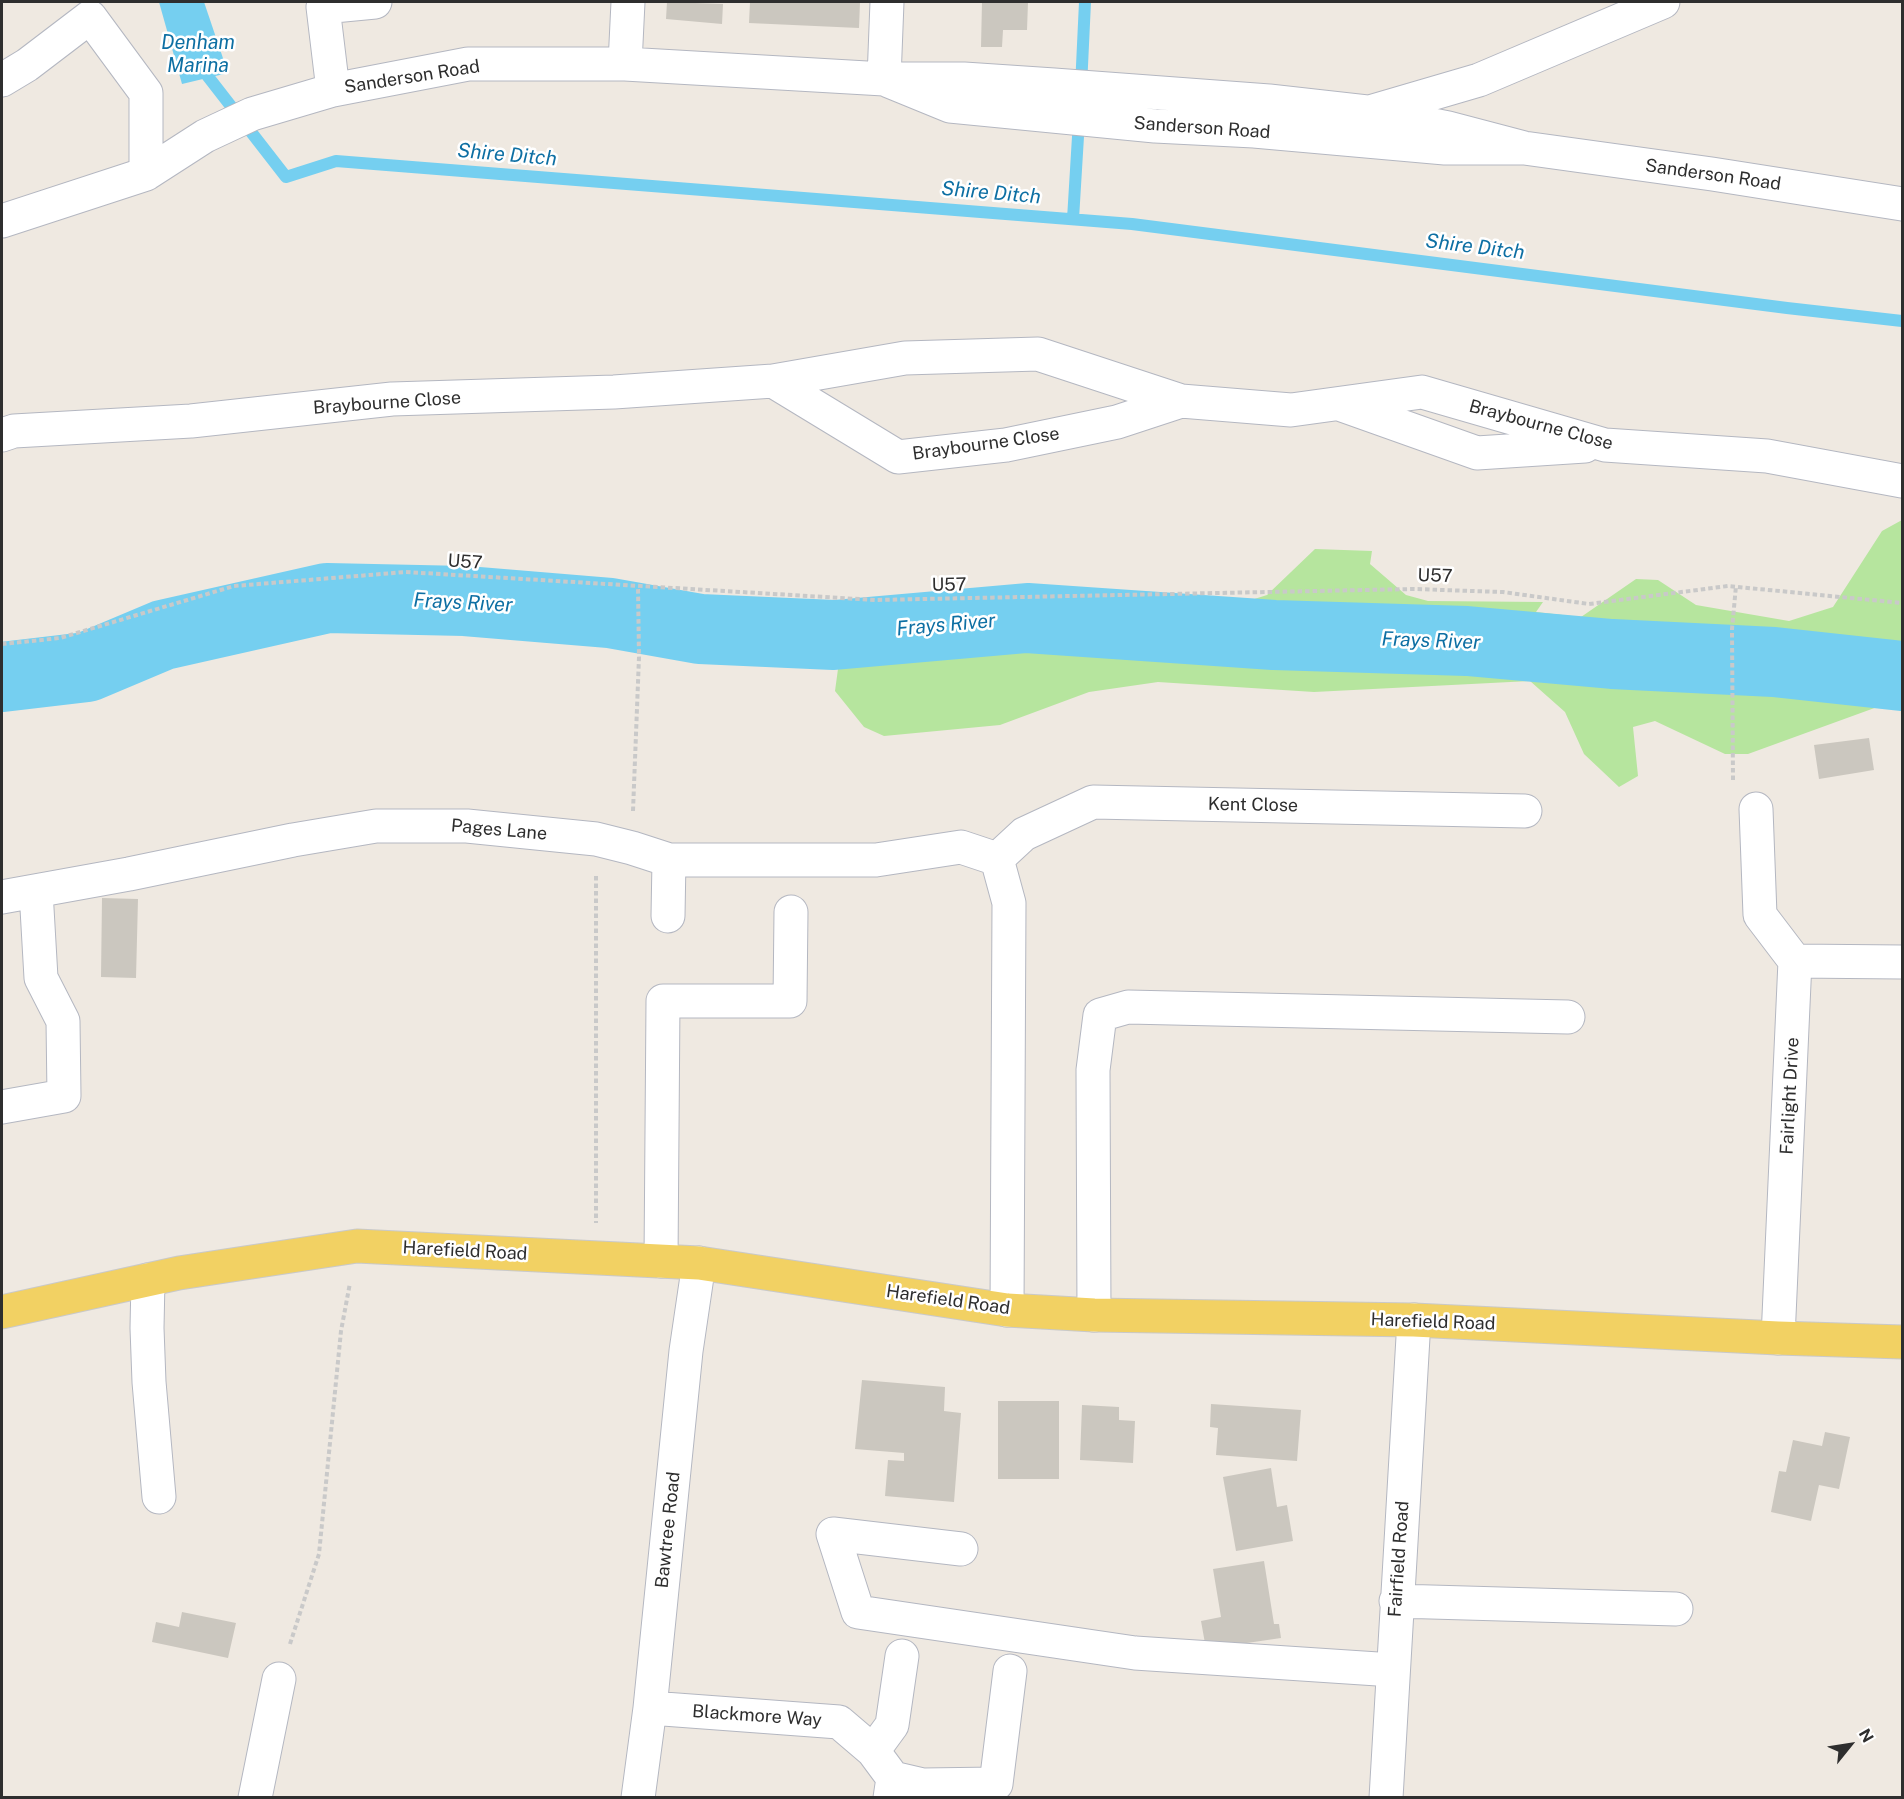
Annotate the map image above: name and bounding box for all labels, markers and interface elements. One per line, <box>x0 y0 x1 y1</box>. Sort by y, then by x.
water label: Denham Marina <box>161 31 235 78</box>
street label: Sanderson Road <box>343 56 481 98</box>
street label: Sanderson Road <box>1133 112 1271 144</box>
water label: Shire Ditch <box>456 139 558 171</box>
street label: Sanderson Road <box>1644 155 1782 195</box>
water label: Shire Ditch <box>940 177 1042 209</box>
water label: Shire Ditch <box>1424 229 1526 265</box>
street label: Braybourne Close <box>312 387 462 419</box>
street label: Braybourne Close <box>1467 395 1615 455</box>
street label: Braybourne Close <box>911 423 1061 465</box>
street label: U57 <box>447 550 483 574</box>
street label: U57 <box>1417 565 1453 587</box>
street label: U57 <box>931 574 967 596</box>
water label: Frays River <box>413 588 513 618</box>
water label: Frays River <box>895 609 997 641</box>
water label: Frays River <box>1381 627 1481 655</box>
street label: Kent Close <box>1208 793 1298 817</box>
street label: Pages Lane <box>450 815 548 845</box>
street label: Fairlight Drive <box>1776 1037 1804 1155</box>
street label: Harefield Road <box>402 1237 528 1265</box>
street label: Harefield Road <box>885 1281 1011 1319</box>
street label: Harefield Road <box>1370 1309 1496 1335</box>
street label: Bawtree Road <box>651 1471 685 1589</box>
street label: Fairfield Road <box>1384 1500 1414 1618</box>
street label: Blackmore Way <box>691 1701 823 1731</box>
north arrow <box>1820 1715 1880 1775</box>
text: N <box>1855 1726 1877 1746</box>

